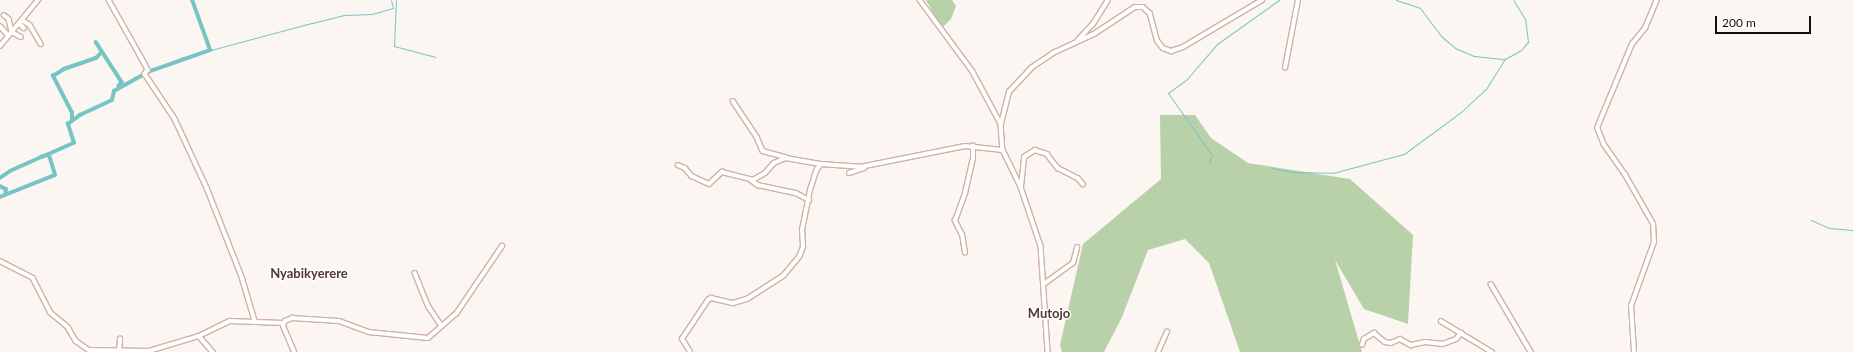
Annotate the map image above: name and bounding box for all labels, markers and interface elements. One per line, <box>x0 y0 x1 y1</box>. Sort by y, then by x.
scale bar <box>1717 8 1813 34</box>
text: 200 m <box>1722 15 1756 30</box>
district label: Nyabikyerere <box>270 265 348 281</box>
district label: Mutojo <box>1028 305 1070 321</box>

